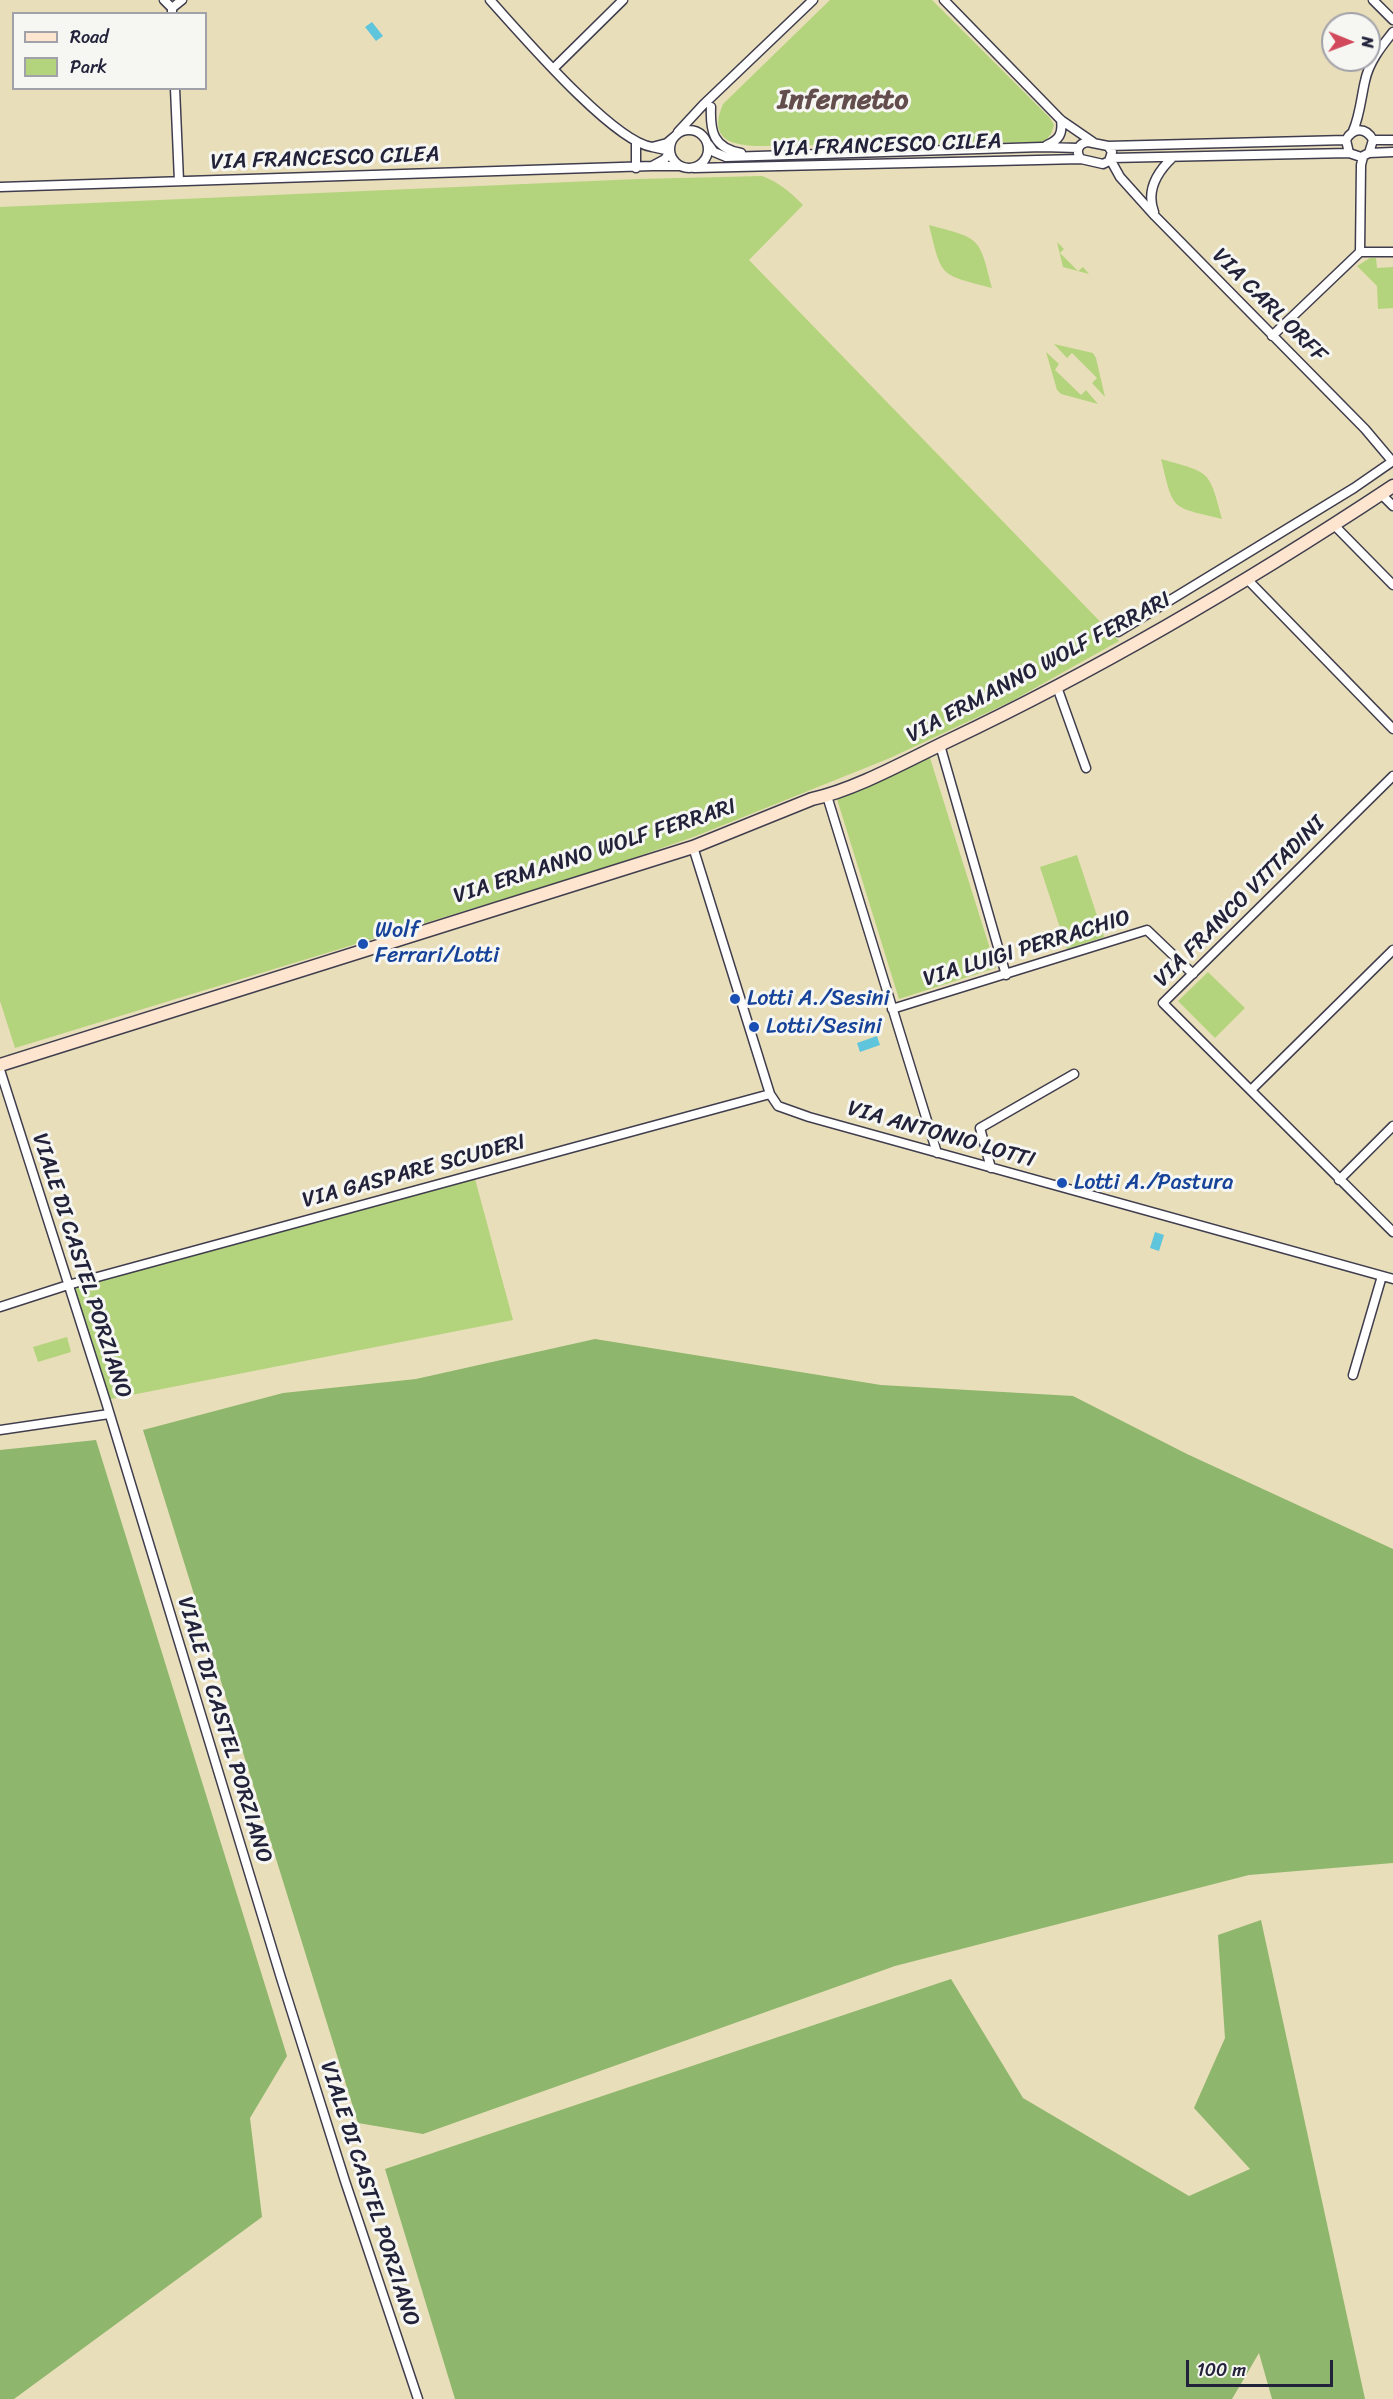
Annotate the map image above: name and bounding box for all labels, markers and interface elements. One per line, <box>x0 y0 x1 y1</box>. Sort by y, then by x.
legend <box>12 12 207 90</box>
north arrow <box>1321 12 1381 72</box>
text: Road <box>70 21 109 53</box>
text: N <box>1353 36 1382 48</box>
text: Park <box>70 51 107 83</box>
district label: Infernetto <box>778 84 908 118</box>
street label: VIA FRANCESCO CILEA <box>772 129 1002 163</box>
street label: VIA FRANCESCO CILEA <box>210 142 440 176</box>
street label: VIA CARL ORFF <box>1206 243 1332 369</box>
street label: VIA ERMANNO WOLF FERRARI <box>902 587 1176 749</box>
street label: VIA ERMANNO WOLF FERRARI <box>450 794 740 910</box>
street label: VIA FRANCO VITTADINI <box>1149 811 1331 993</box>
street label: VIA LUIGI PERRACHIO <box>920 905 1134 993</box>
place label: Wolf Ferrari/Lotti <box>375 918 499 969</box>
marker: Wolf Ferrari/Lotti <box>356 937 370 951</box>
place label: Lotti A./Sesini <box>747 986 890 1012</box>
marker: Lotti A./Sesini <box>728 992 742 1006</box>
place label: Lotti/Sesini <box>766 1014 882 1040</box>
marker: Lotti/Sesini <box>747 1020 761 1034</box>
street label: VIA ANTONIO LOTTI <box>844 1096 1038 1174</box>
street label: VIALE DI CASTEL PORZIANO <box>26 1130 136 1402</box>
street label: VIA GASPARE SCUDERI <box>300 1130 528 1214</box>
place label: Lotti A./Pastura <box>1074 1170 1233 1196</box>
marker: Lotti A./Pastura <box>1055 1176 1069 1190</box>
street label: VIALE DI CASTEL PORZIANO <box>171 1594 277 1866</box>
street label: VIALE DI CASTEL PORZIANO <box>314 2058 424 2330</box>
scale bar <box>1189 2348 1336 2386</box>
text: 100 m <box>1197 2354 1246 2386</box>

